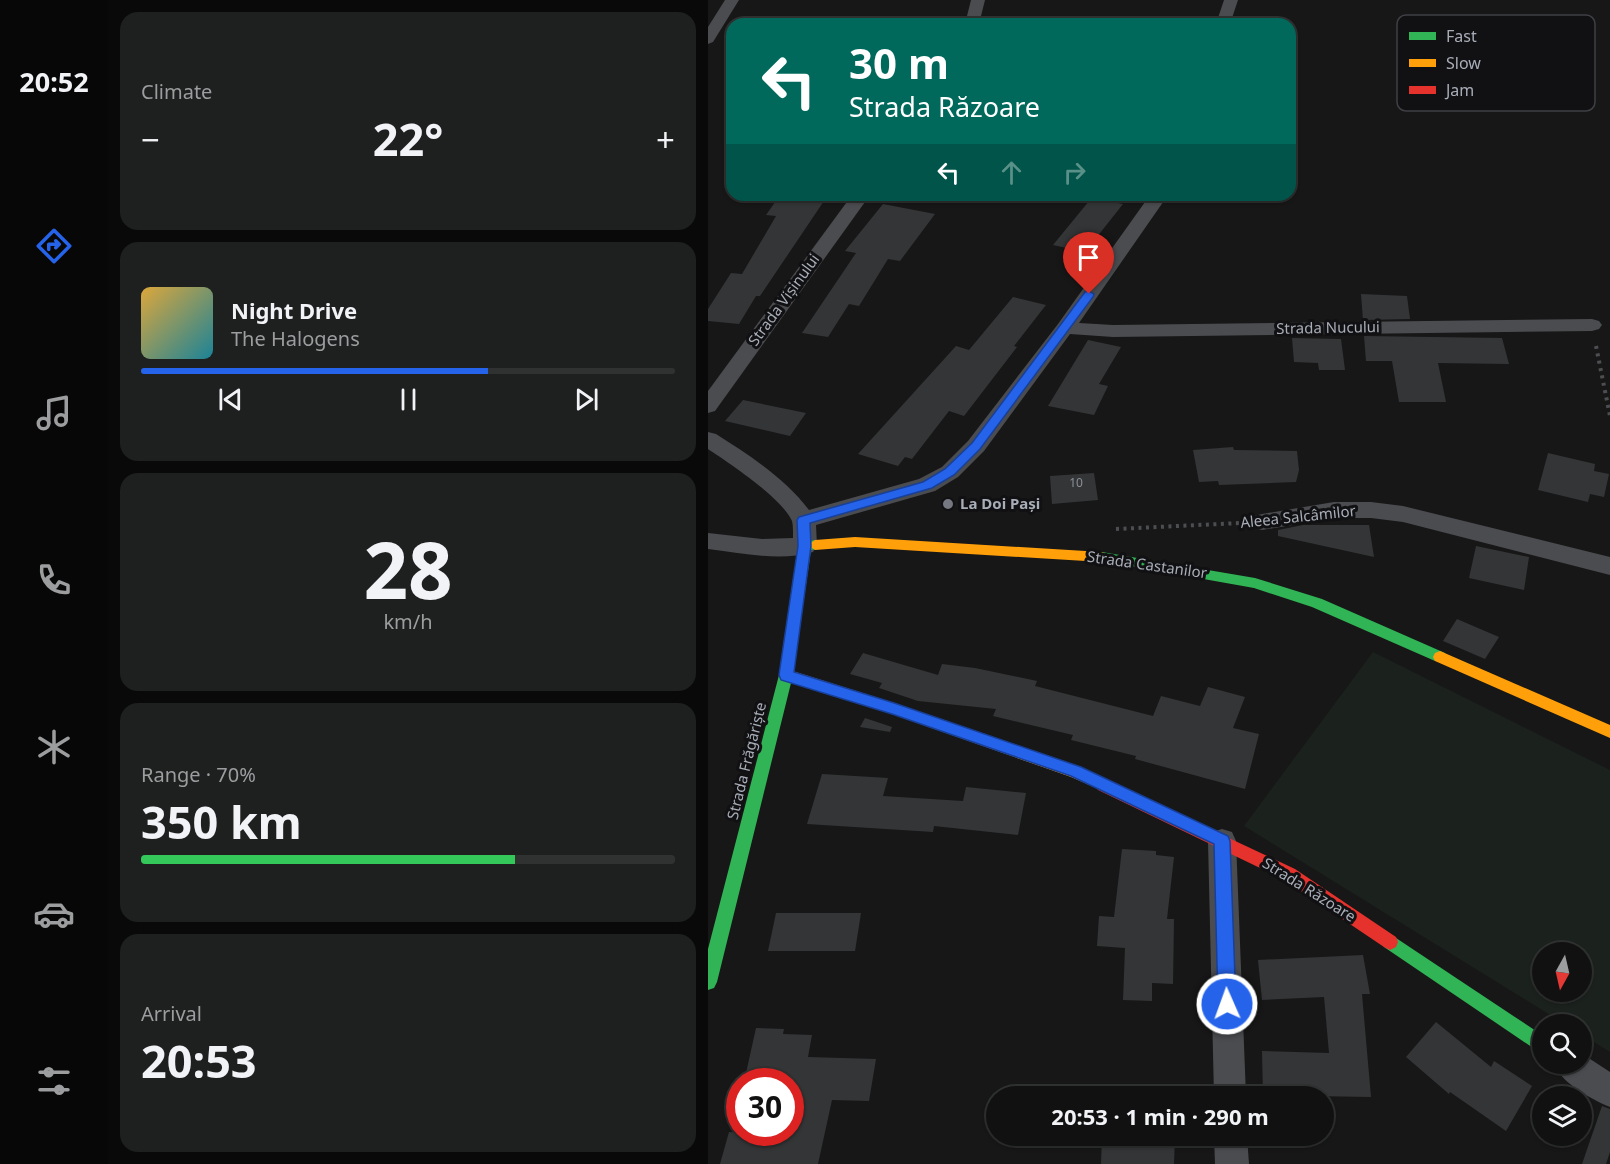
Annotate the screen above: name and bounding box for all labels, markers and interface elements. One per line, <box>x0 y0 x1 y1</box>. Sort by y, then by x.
legend <box>1397 15 1595 111</box>
text: Fast <box>1446 25 1477 47</box>
text: 30 m <box>849 34 949 91</box>
icon: left <box>750 42 828 120</box>
text: Slow <box>1446 52 1481 74</box>
text: 20:52 <box>19 63 89 100</box>
text: Climate <box>141 78 212 105</box>
text: Jam <box>1444 79 1474 101</box>
text: Strada Răzoare <box>849 88 1040 125</box>
text: 22° <box>373 108 443 169</box>
text: − <box>141 117 160 162</box>
text: + <box>656 117 675 162</box>
icon: left <box>932 156 965 189</box>
icon: ahead <box>995 156 1028 189</box>
icon: right <box>1058 156 1091 189</box>
icon: directions <box>33 225 75 267</box>
pin <box>1063 232 1114 294</box>
icon: arrive <box>1072 241 1105 274</box>
street label: Strada Vișinului <box>743 249 823 349</box>
text: Night Drive <box>231 295 357 325</box>
street label: Strada Nucului <box>1276 316 1380 338</box>
text: The Halogens <box>231 325 360 352</box>
icon: previous <box>214 383 247 416</box>
icon: pause <box>392 383 425 416</box>
icon: next <box>570 383 603 416</box>
icon: music <box>33 392 75 434</box>
house number: 10 <box>1069 474 1083 491</box>
place label: La Doi Pași <box>960 493 1040 513</box>
marker: La Doi Pași <box>941 497 955 511</box>
street label: Aleea Salcâmilor <box>1239 500 1357 532</box>
text: 28 <box>363 516 453 622</box>
street label: Strada Castanilor <box>1086 546 1208 582</box>
icon: phone <box>33 559 75 601</box>
text: km/h <box>383 608 433 635</box>
street label: Strada Frăgăriște <box>722 700 770 822</box>
icon: climate <box>33 726 75 768</box>
text: Range · 70% <box>141 761 256 788</box>
text: 350 km <box>141 791 302 852</box>
street label: Strada Răzoare <box>1259 853 1360 926</box>
icon: car <box>33 893 75 935</box>
north arrow <box>1532 942 1592 1002</box>
map controls <box>1532 942 1592 1146</box>
position arrow <box>1195 972 1259 1036</box>
text: Arrival <box>141 1000 202 1027</box>
button: search <box>1532 1014 1592 1074</box>
text: 20:53 <box>141 1030 257 1091</box>
icon: filters <box>33 1060 75 1102</box>
speed limit sign: 30 <box>726 1068 804 1146</box>
button: layers <box>1532 1086 1592 1146</box>
text: 20:53 · 1 min · 290 m <box>1051 1101 1269 1131</box>

